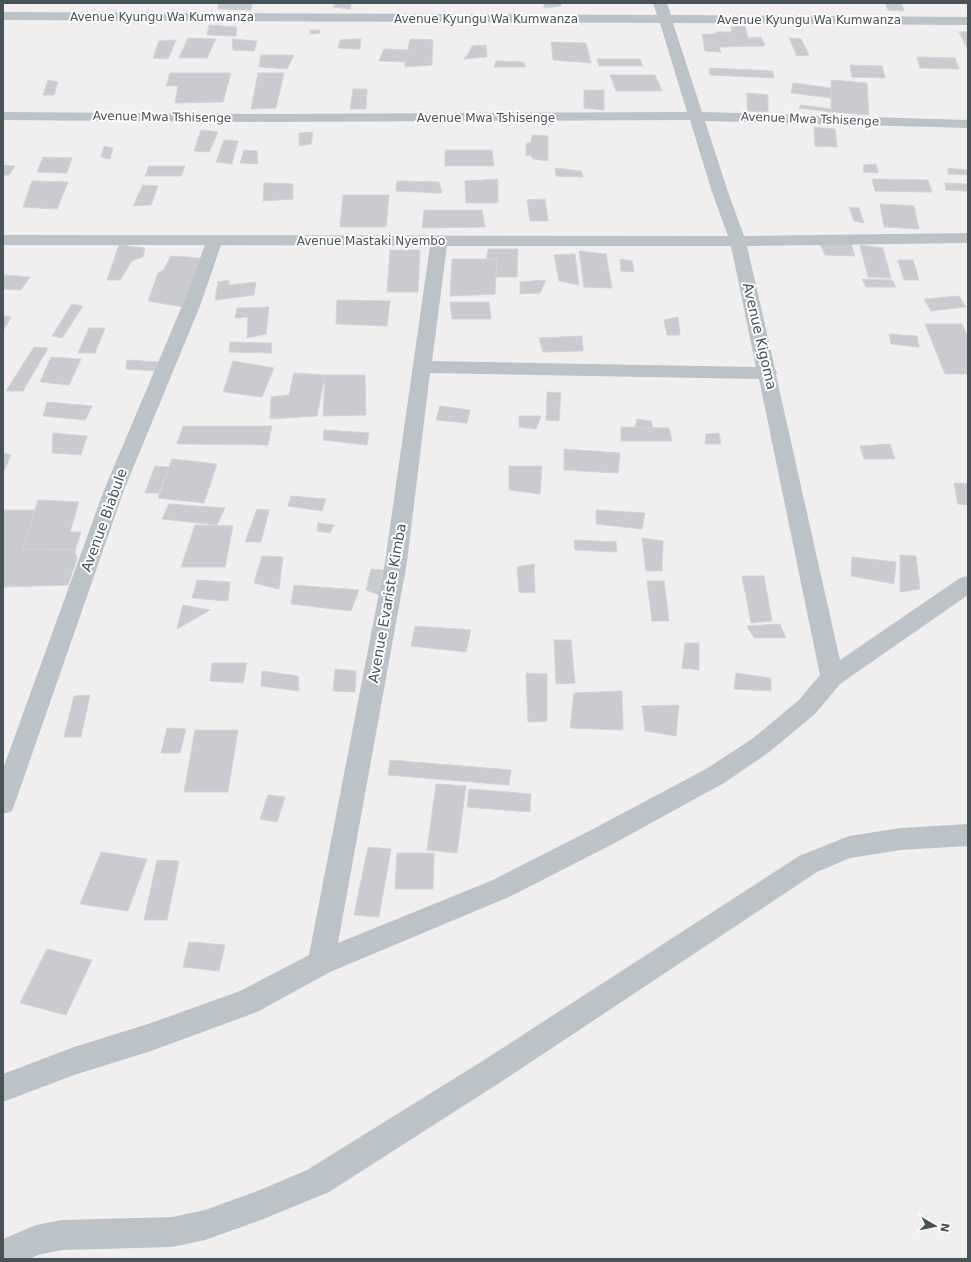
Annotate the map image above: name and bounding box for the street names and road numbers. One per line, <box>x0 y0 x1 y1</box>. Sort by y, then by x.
street label: Avenue Kyungu Wa Kumwanza <box>70 10 254 24</box>
street label: Avenue Kyungu Wa Kumwanza <box>394 12 578 26</box>
street label: Avenue Kyungu Wa Kumwanza <box>717 13 901 27</box>
street label: Avenue Mwa Tshisenge <box>93 109 231 125</box>
street label: Avenue Mwa Tshisenge <box>741 110 879 128</box>
street label: Avenue Mwa Tshisenge <box>417 111 555 125</box>
street label: Avenue Mastaki Nyembo <box>297 234 445 248</box>
street label: Avenue Kigoma <box>740 281 780 391</box>
street label: Avenue Biabule <box>78 466 130 574</box>
street label: Avenue Evariste Kimba <box>365 522 409 684</box>

